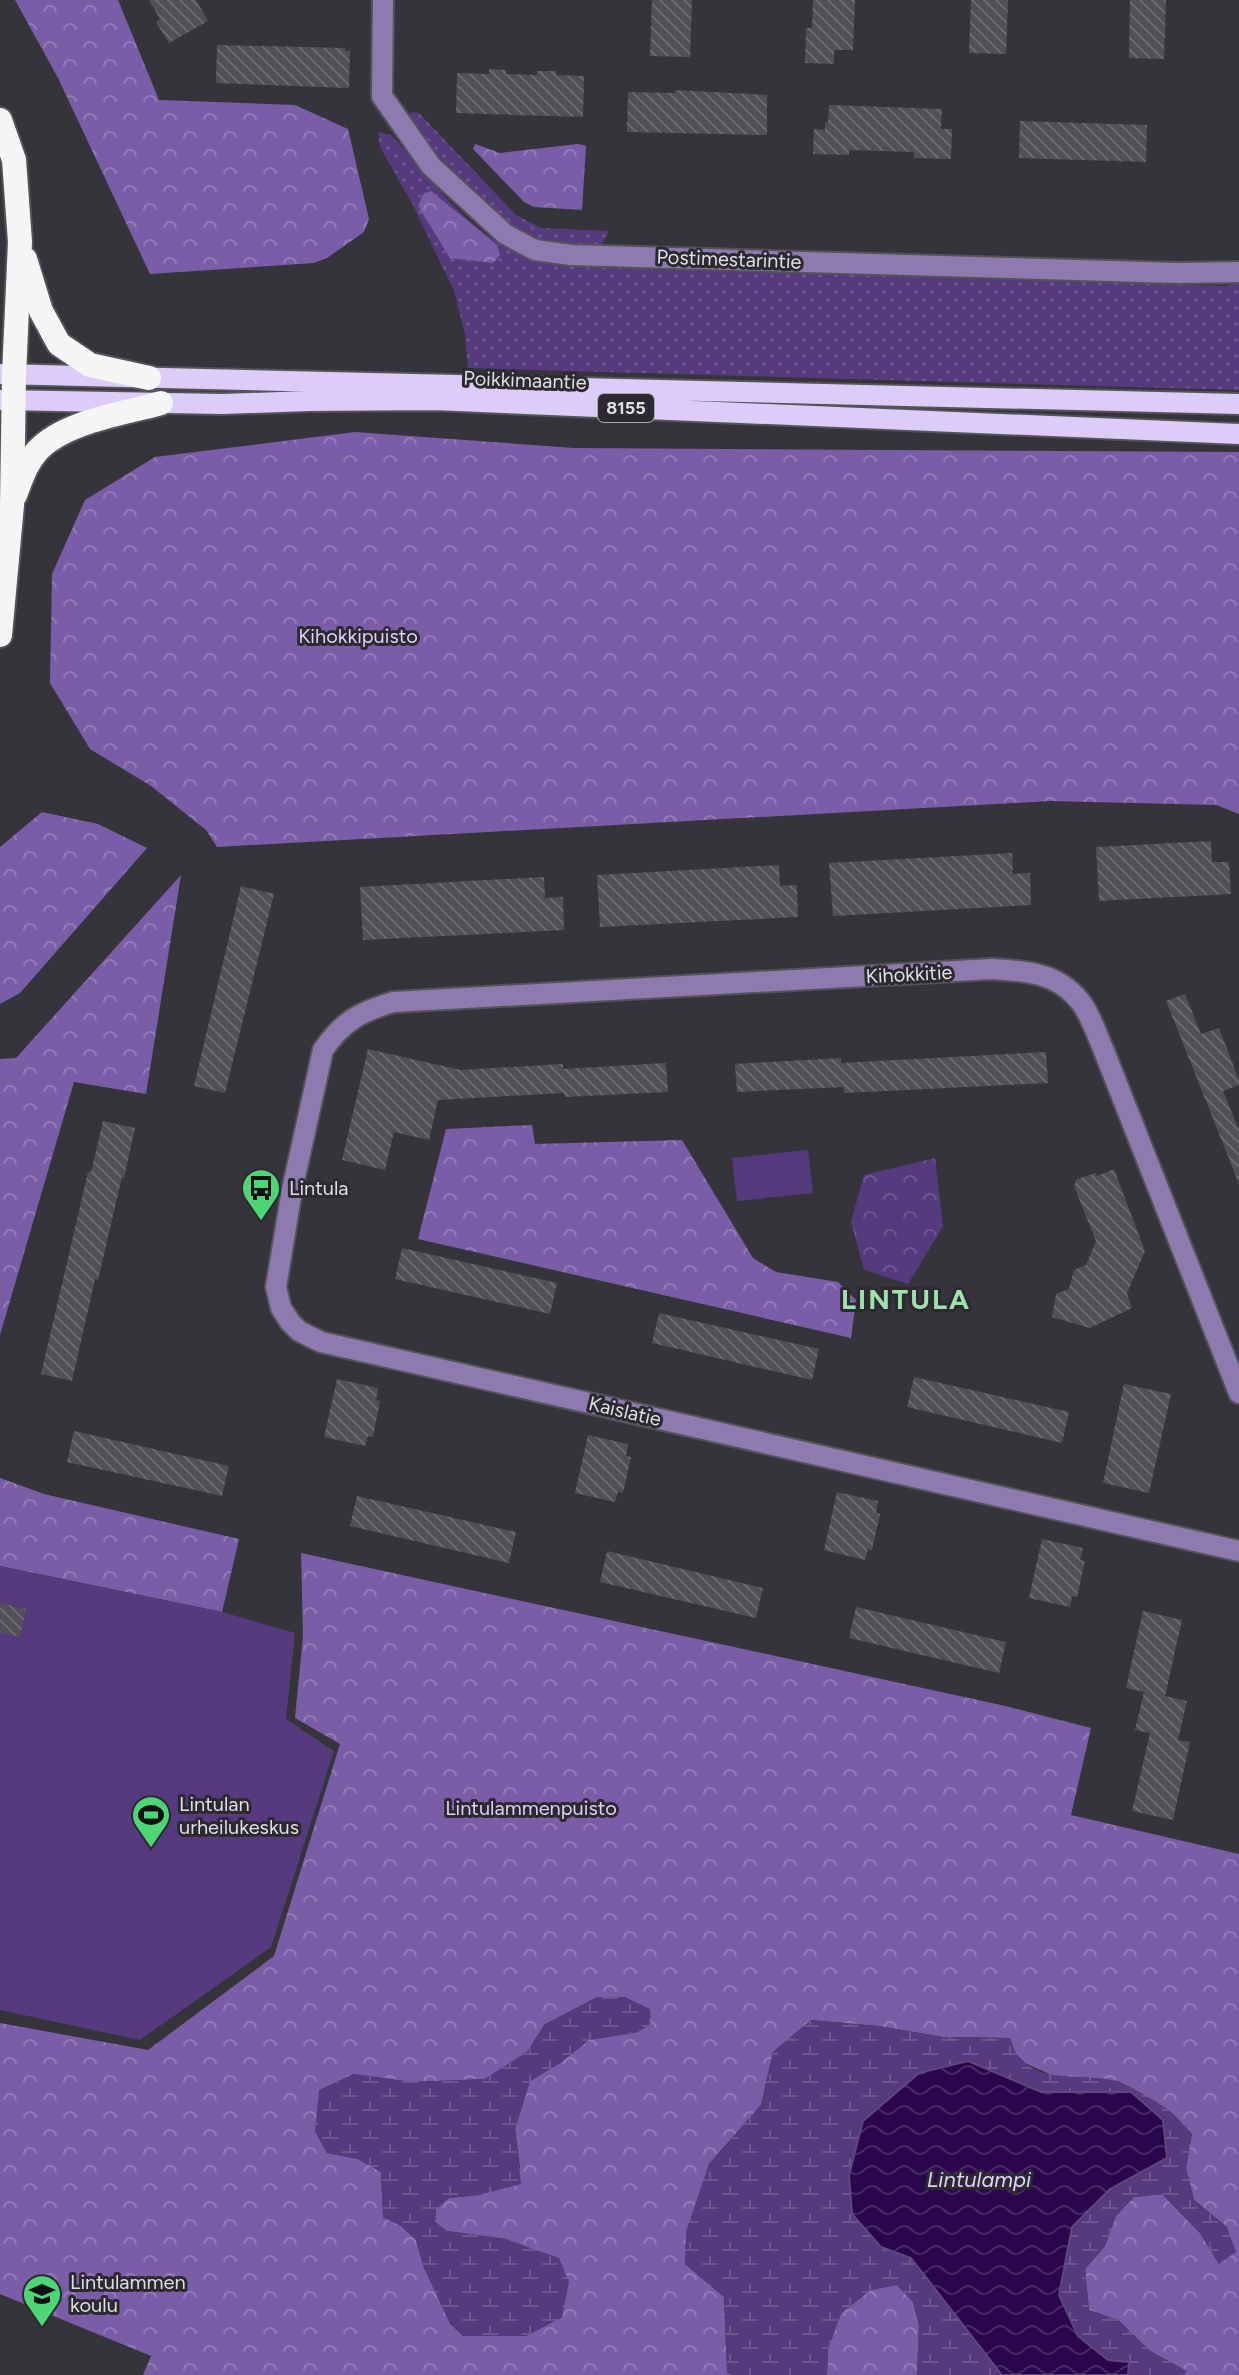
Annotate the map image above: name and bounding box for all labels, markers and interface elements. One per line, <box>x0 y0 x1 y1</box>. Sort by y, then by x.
street label: Postimestarintie <box>656 244 802 274</box>
street label: Poikkimaantie <box>463 366 587 394</box>
road number: 8155 <box>598 394 654 422</box>
park label: Kihokkipuisto <box>298 624 418 648</box>
street label: Kihokkitie <box>865 960 953 988</box>
bus stop icon: Lintula <box>240 1167 282 1222</box>
place label: Lintula <box>289 1176 349 1200</box>
district label: LINTULA <box>841 1282 971 1316</box>
street label: Kaislatie <box>586 1391 664 1431</box>
place label: Lintulan urheilukeskus <box>179 1792 299 1839</box>
sports icon: Lintulan urheilukeskus <box>130 1794 172 1849</box>
park label: Lintulammenpuisto <box>445 1796 617 1820</box>
water label: Lintulampi <box>927 2166 1032 2193</box>
place label: Lintulammen koulu <box>70 2270 186 2317</box>
school or university icon: Lintulammen koulu <box>21 2273 63 2328</box>

